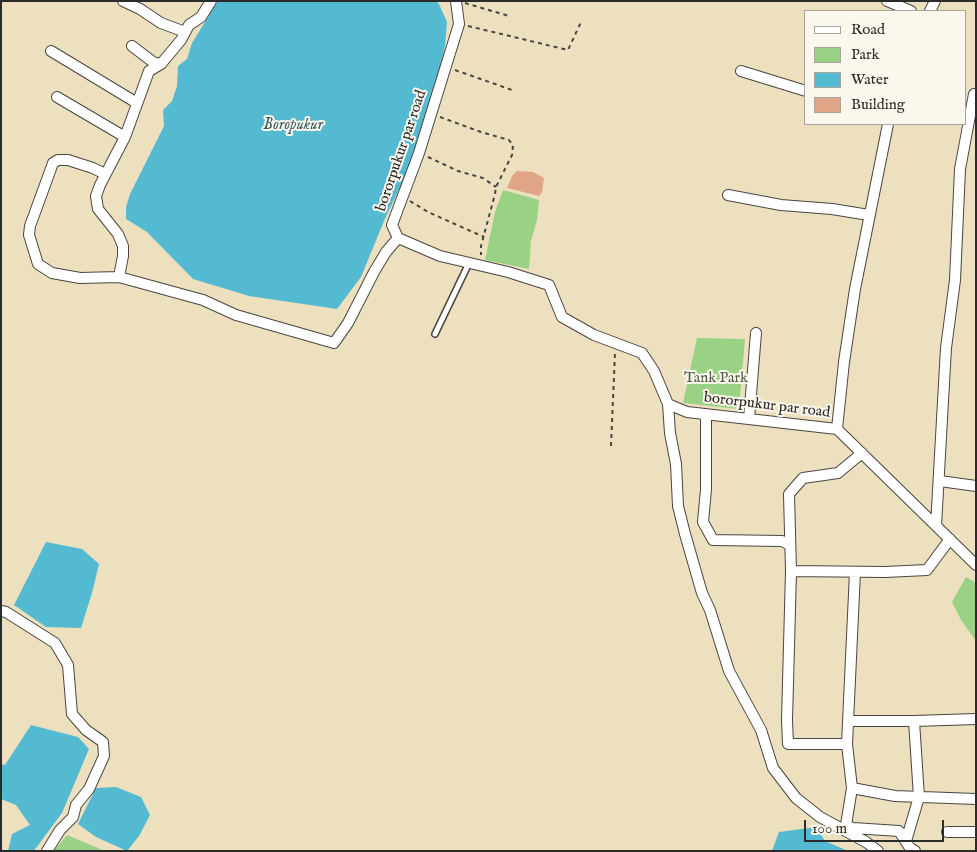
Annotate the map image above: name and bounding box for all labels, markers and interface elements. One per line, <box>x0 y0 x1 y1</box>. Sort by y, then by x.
legend <box>804 10 967 125</box>
text: Road <box>851 20 885 39</box>
text: Park <box>851 45 880 64</box>
text: Water <box>851 70 888 89</box>
street label: bororpukur par road <box>373 88 431 214</box>
text: Building <box>851 95 905 114</box>
water label: Boropukur <box>263 116 323 136</box>
park label: Tank Park <box>684 370 748 388</box>
street label: bororpukur par road <box>703 389 831 423</box>
scale bar <box>807 810 947 842</box>
text: 100 m <box>812 819 847 838</box>

